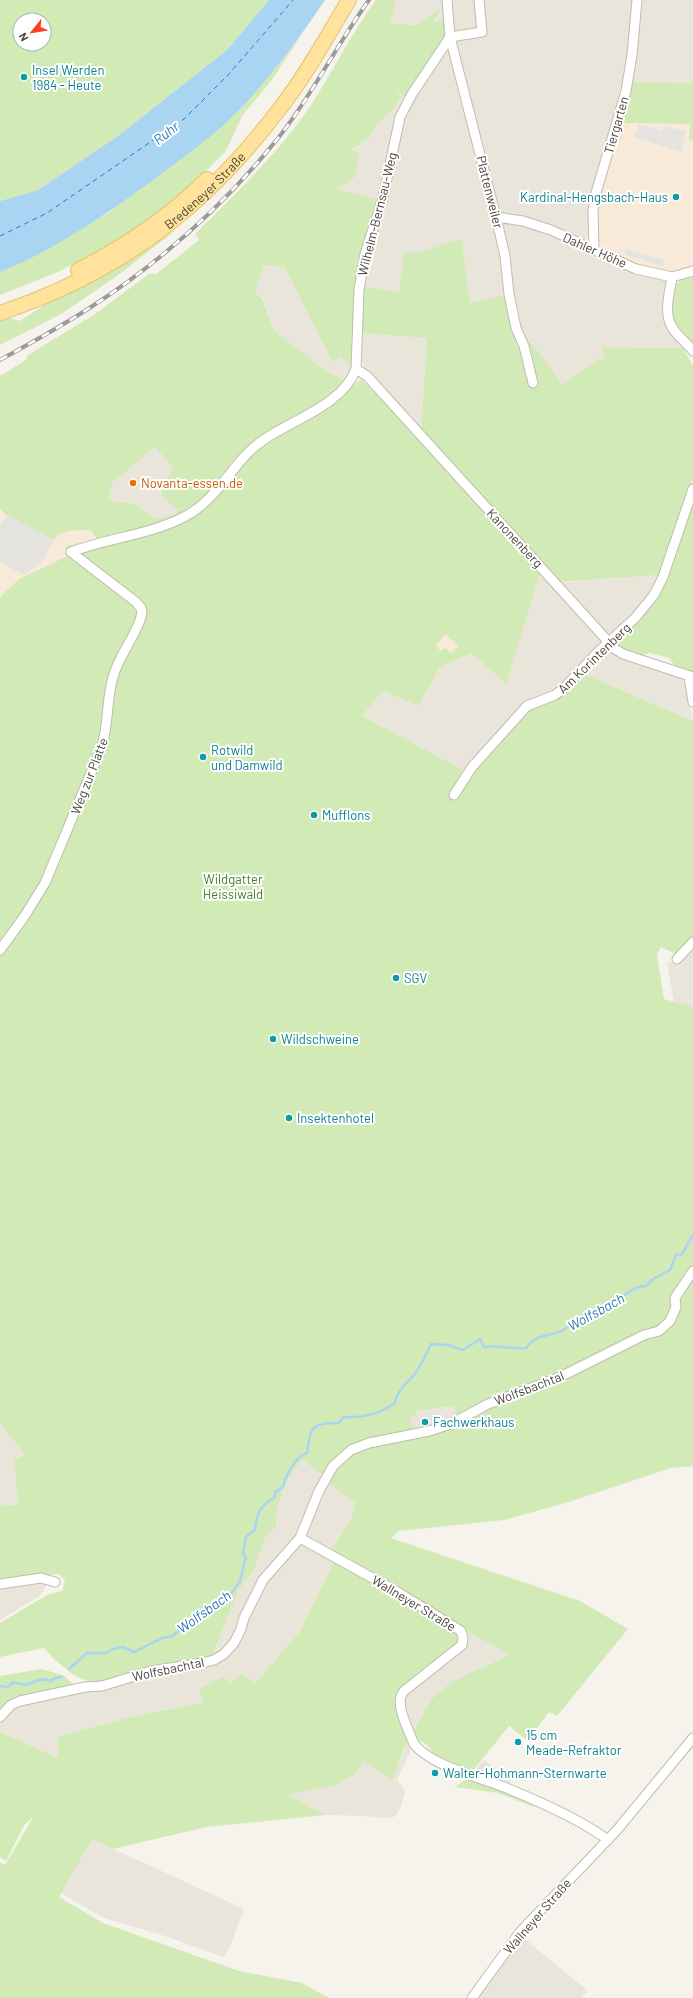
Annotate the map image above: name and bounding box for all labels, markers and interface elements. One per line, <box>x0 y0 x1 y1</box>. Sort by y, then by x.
north arrow <box>12 12 52 52</box>
text: N <box>15 31 30 44</box>
place label: Insel Werden 1984 - Heute <box>32 62 105 93</box>
marker: Insel Werden 1984 - Heute <box>19 72 29 82</box>
street label: Tiergarten <box>600 94 632 156</box>
water label: Ruhr <box>149 117 183 148</box>
street label: Bredeneyer Straße <box>161 149 249 232</box>
street label: Wilhelm-Bernsau-Weg <box>354 151 400 277</box>
street label: Plattenweiler <box>473 154 507 230</box>
place label: Kardinal-Hengsbach-Haus <box>520 189 668 205</box>
marker: Kardinal-Hengsbach-Haus <box>671 192 681 202</box>
street label: Dahler Höhe <box>561 229 629 271</box>
place label: Novanta-essen.de <box>141 475 243 491</box>
marker: Novanta-essen.de <box>128 478 138 488</box>
street label: Kanonenberg <box>484 505 546 571</box>
street label: Am Korintenberg <box>554 619 634 697</box>
street label: Weg zur Platte <box>67 735 111 817</box>
place label: Rotwild und Damwild <box>211 742 283 773</box>
marker: Rotwild und Damwild <box>198 752 208 762</box>
place label: Mufflons <box>322 807 371 823</box>
marker: Mufflons <box>309 810 319 820</box>
park label: Wildgatter Heissiwald <box>203 871 263 902</box>
place label: SGV <box>404 970 427 986</box>
marker: SGV <box>391 973 401 983</box>
place label: Wildschweine <box>281 1031 359 1047</box>
marker: Wildschweine <box>268 1034 278 1044</box>
place label: Insektenhotel <box>297 1110 374 1126</box>
marker: Insektenhotel <box>284 1113 294 1123</box>
water label: Wolfsbach <box>564 1289 627 1334</box>
street label: Wolfsbachtal <box>492 1367 566 1409</box>
place label: Fachwerkhaus <box>433 1414 514 1430</box>
marker: Fachwerkhaus <box>420 1417 430 1427</box>
street label: Wallneyer Straße <box>369 1572 459 1634</box>
water label: Wolfsbach <box>174 1586 234 1637</box>
street label: Wolfsbachtal <box>130 1654 206 1684</box>
place label: 15 cm Meade-Refraktor <box>526 1727 622 1758</box>
marker: 15 cm Meade-Refraktor <box>513 1737 523 1747</box>
place label: Walter-Hohmann-Sternwarte <box>443 1765 607 1781</box>
marker: Walter-Hohmann-Sternwarte <box>430 1768 440 1778</box>
street label: Wallneyer Straße <box>500 1875 574 1957</box>

